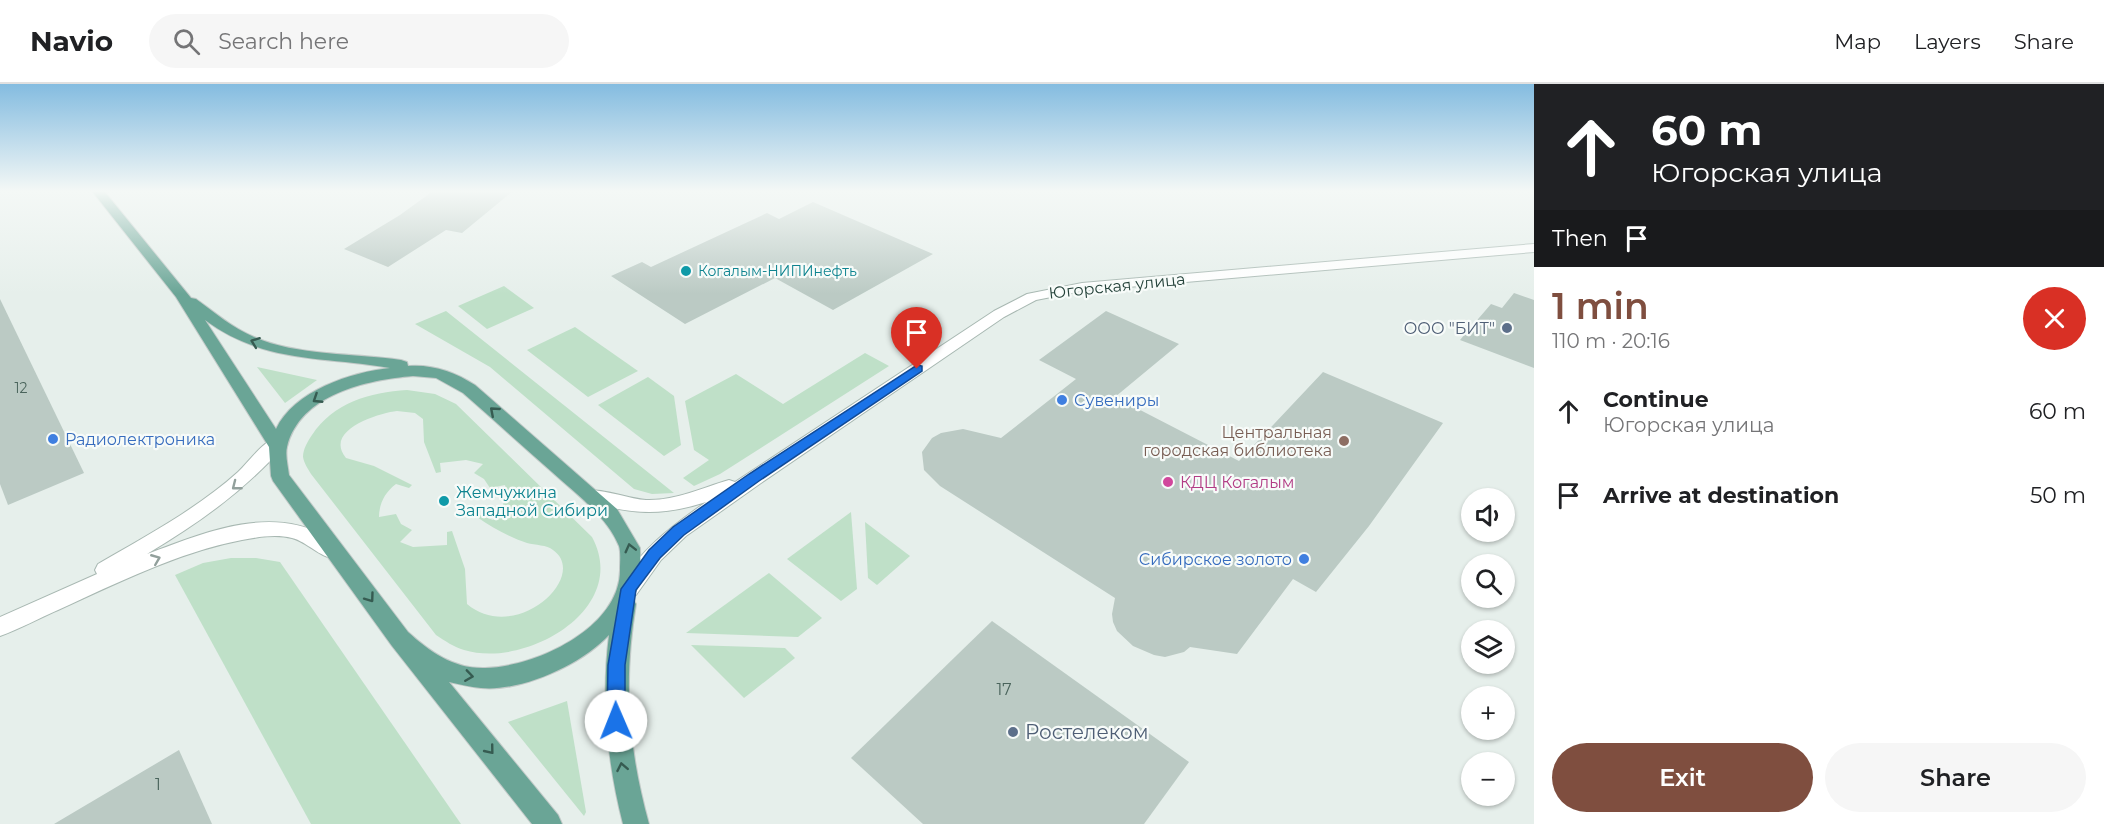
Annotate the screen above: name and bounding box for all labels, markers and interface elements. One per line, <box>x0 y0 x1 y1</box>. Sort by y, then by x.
search box <box>149 14 569 68</box>
text: Navio <box>30 24 113 58</box>
icon: search <box>170 25 203 58</box>
text: Search here <box>218 28 349 55</box>
text: Map <box>1834 29 1881 54</box>
text: Layers <box>1914 29 1981 54</box>
text: Share <box>2014 29 2074 54</box>
text: 60 m <box>1651 104 1762 156</box>
icon: ahead <box>1552 108 1630 186</box>
text: Югорская улица <box>1651 156 1882 189</box>
icon: arrive <box>1620 222 1653 255</box>
text: Then <box>1552 225 1608 252</box>
place label: Когалым-НИПИнефть <box>698 262 857 280</box>
marker: Когалым-НИПИнефть <box>679 264 693 278</box>
street label: Югорская улица <box>1048 269 1186 303</box>
text: 1 min <box>1552 284 1649 328</box>
button: close <box>2023 287 2086 350</box>
pin <box>891 307 942 369</box>
icon: arrive <box>900 316 933 349</box>
place label: ООО "БИТ" <box>1404 319 1495 338</box>
marker: ООО "БИТ" <box>1500 321 1514 335</box>
text: 110 m · 20:16 <box>1552 329 1670 353</box>
one-way arrow <box>251 336 261 349</box>
house number: 12 <box>14 379 28 397</box>
text: Continue <box>1603 386 1709 413</box>
one-way arrow <box>313 391 323 403</box>
place label: Сувениры <box>1074 391 1159 410</box>
marker: Сувениры <box>1055 393 1069 407</box>
icon: ahead <box>1552 395 1585 428</box>
text: 60 m <box>2029 398 2086 425</box>
one-way arrow <box>491 407 501 418</box>
text: Югорская улица <box>1603 413 1774 437</box>
place label: Центральная городская библиотека <box>1143 423 1332 460</box>
place label: Радиолектроника <box>65 430 215 449</box>
marker: Радиолектроника <box>46 432 60 446</box>
marker: Центральная городская библиотека <box>1337 434 1351 448</box>
place label: КДЦ Когалым <box>1180 473 1294 492</box>
marker: КДЦ Когалым <box>1161 475 1175 489</box>
one-way arrow <box>231 478 242 489</box>
icon: arrive <box>1552 479 1585 512</box>
text: Arrive at destination <box>1603 482 1839 509</box>
text: 50 m <box>2030 482 2086 509</box>
place label: Жемчужина Западной Сибири <box>456 483 608 520</box>
map controls <box>1461 488 1515 806</box>
button: sound <box>1461 488 1515 542</box>
marker: Жемчужина Западной Сибири <box>437 494 451 508</box>
one-way arrow <box>625 543 638 553</box>
place label: Сибирское золото <box>1139 550 1292 569</box>
marker: Сибирское золото <box>1297 552 1311 566</box>
one-way arrow <box>150 554 161 567</box>
button: search <box>1461 554 1515 608</box>
one-way arrow <box>363 591 374 602</box>
button: layers <box>1461 620 1515 674</box>
one-way arrow <box>464 669 473 681</box>
house number: 17 <box>996 680 1012 699</box>
button: + <box>1461 686 1515 740</box>
position arrow <box>584 689 648 753</box>
place label: Ростелеком <box>1025 720 1149 744</box>
marker: Ростелеком <box>1006 725 1020 739</box>
one-way arrow <box>482 743 493 754</box>
button: Exit <box>1552 743 1813 812</box>
button: Share <box>1825 743 2086 812</box>
button: − <box>1461 752 1515 806</box>
one-way arrow <box>616 763 629 773</box>
house number: 1 <box>155 775 161 794</box>

